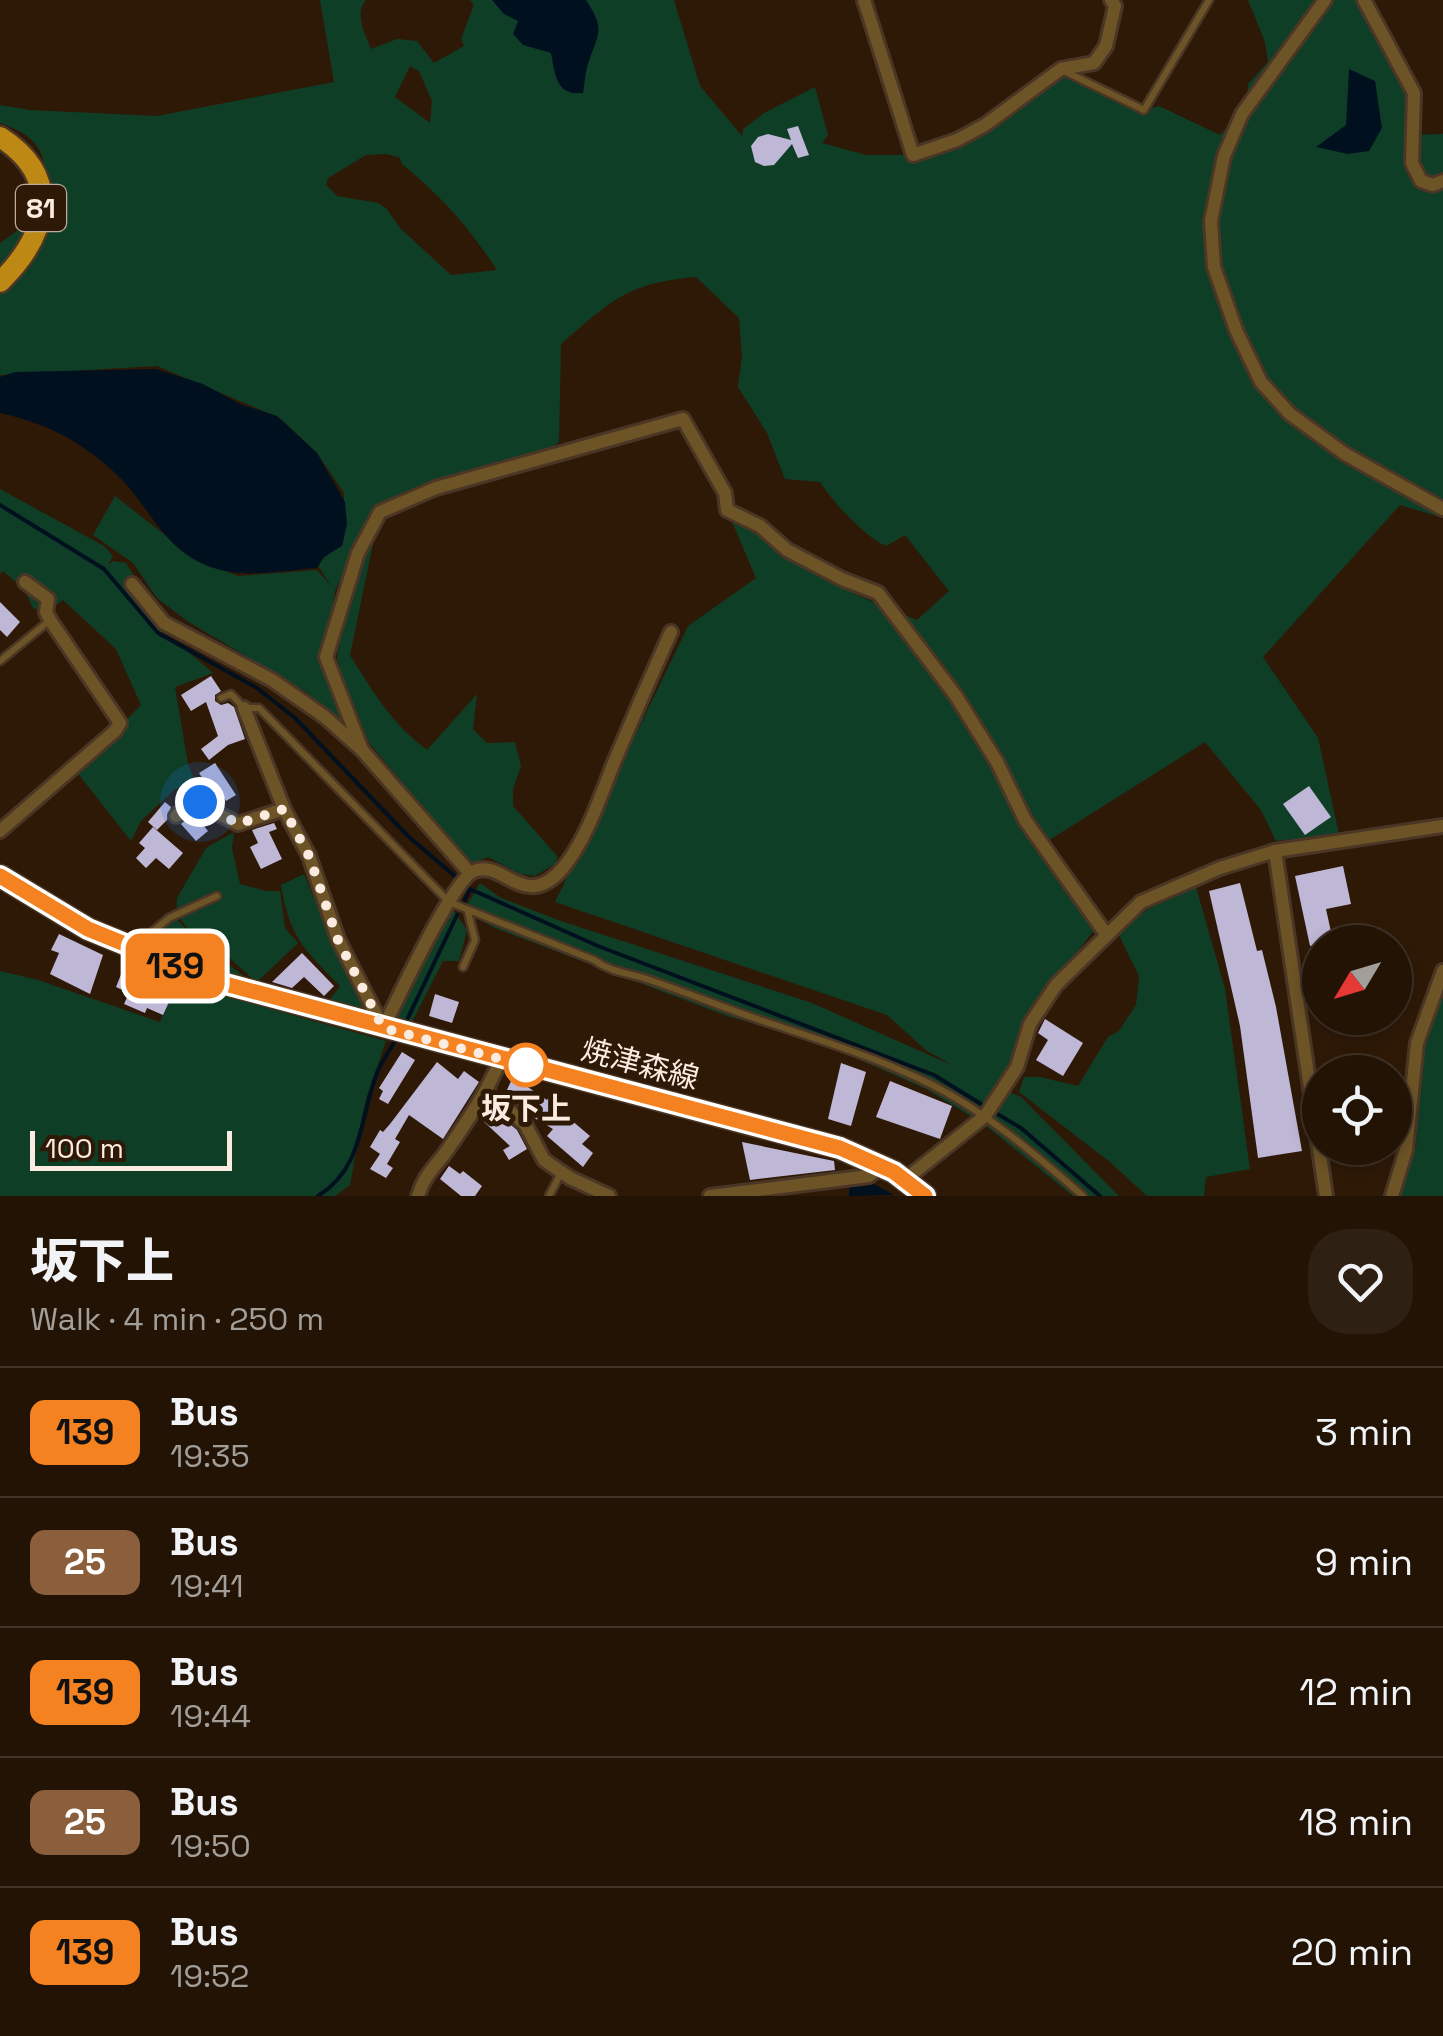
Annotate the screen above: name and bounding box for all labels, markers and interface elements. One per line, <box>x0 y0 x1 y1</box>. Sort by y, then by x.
road number: 81 <box>16 185 66 231</box>
your location <box>175 777 225 827</box>
north arrow <box>1302 925 1412 1035</box>
map controls <box>1302 925 1412 1165</box>
line badge: 139 <box>118 934 232 998</box>
text: 139 <box>146 944 204 988</box>
street label: 焼津森線 <box>577 1029 703 1098</box>
marker: 坂下上 <box>505 1044 547 1086</box>
button: locate <box>1302 1055 1412 1165</box>
place label: 坂下上 <box>481 1089 571 1128</box>
scale bar <box>30 1126 232 1170</box>
text: 100 m <box>45 1130 124 1166</box>
button: heart <box>1308 1229 1413 1334</box>
text: 坂下上 <box>30 1231 174 1292</box>
text: Walk · 4 min · 250 m <box>30 1299 324 1339</box>
text: Bus <box>170 1388 239 1436</box>
text: 3 min <box>1315 1408 1413 1456</box>
text: 139 <box>56 1410 114 1454</box>
text: 19:35 <box>170 1436 250 1476</box>
text: Bus <box>170 1518 239 1566</box>
text: 9 min <box>1315 1538 1413 1586</box>
text: 25 <box>64 1540 106 1584</box>
text: 19:41 <box>170 1566 244 1606</box>
text: Bus <box>170 1648 239 1696</box>
text: 12 min <box>1299 1668 1413 1716</box>
text: 139 <box>56 1670 114 1714</box>
text: 19:44 <box>170 1696 251 1736</box>
text: Bus <box>170 1778 239 1826</box>
text: 18 min <box>1298 1798 1413 1846</box>
text: 25 <box>64 1800 106 1844</box>
text: 19:50 <box>170 1826 251 1866</box>
text: Bus <box>170 1908 239 1956</box>
text: 20 min <box>1291 1928 1413 1976</box>
text: 139 <box>56 1930 114 1974</box>
text: 19:52 <box>170 1956 249 1996</box>

